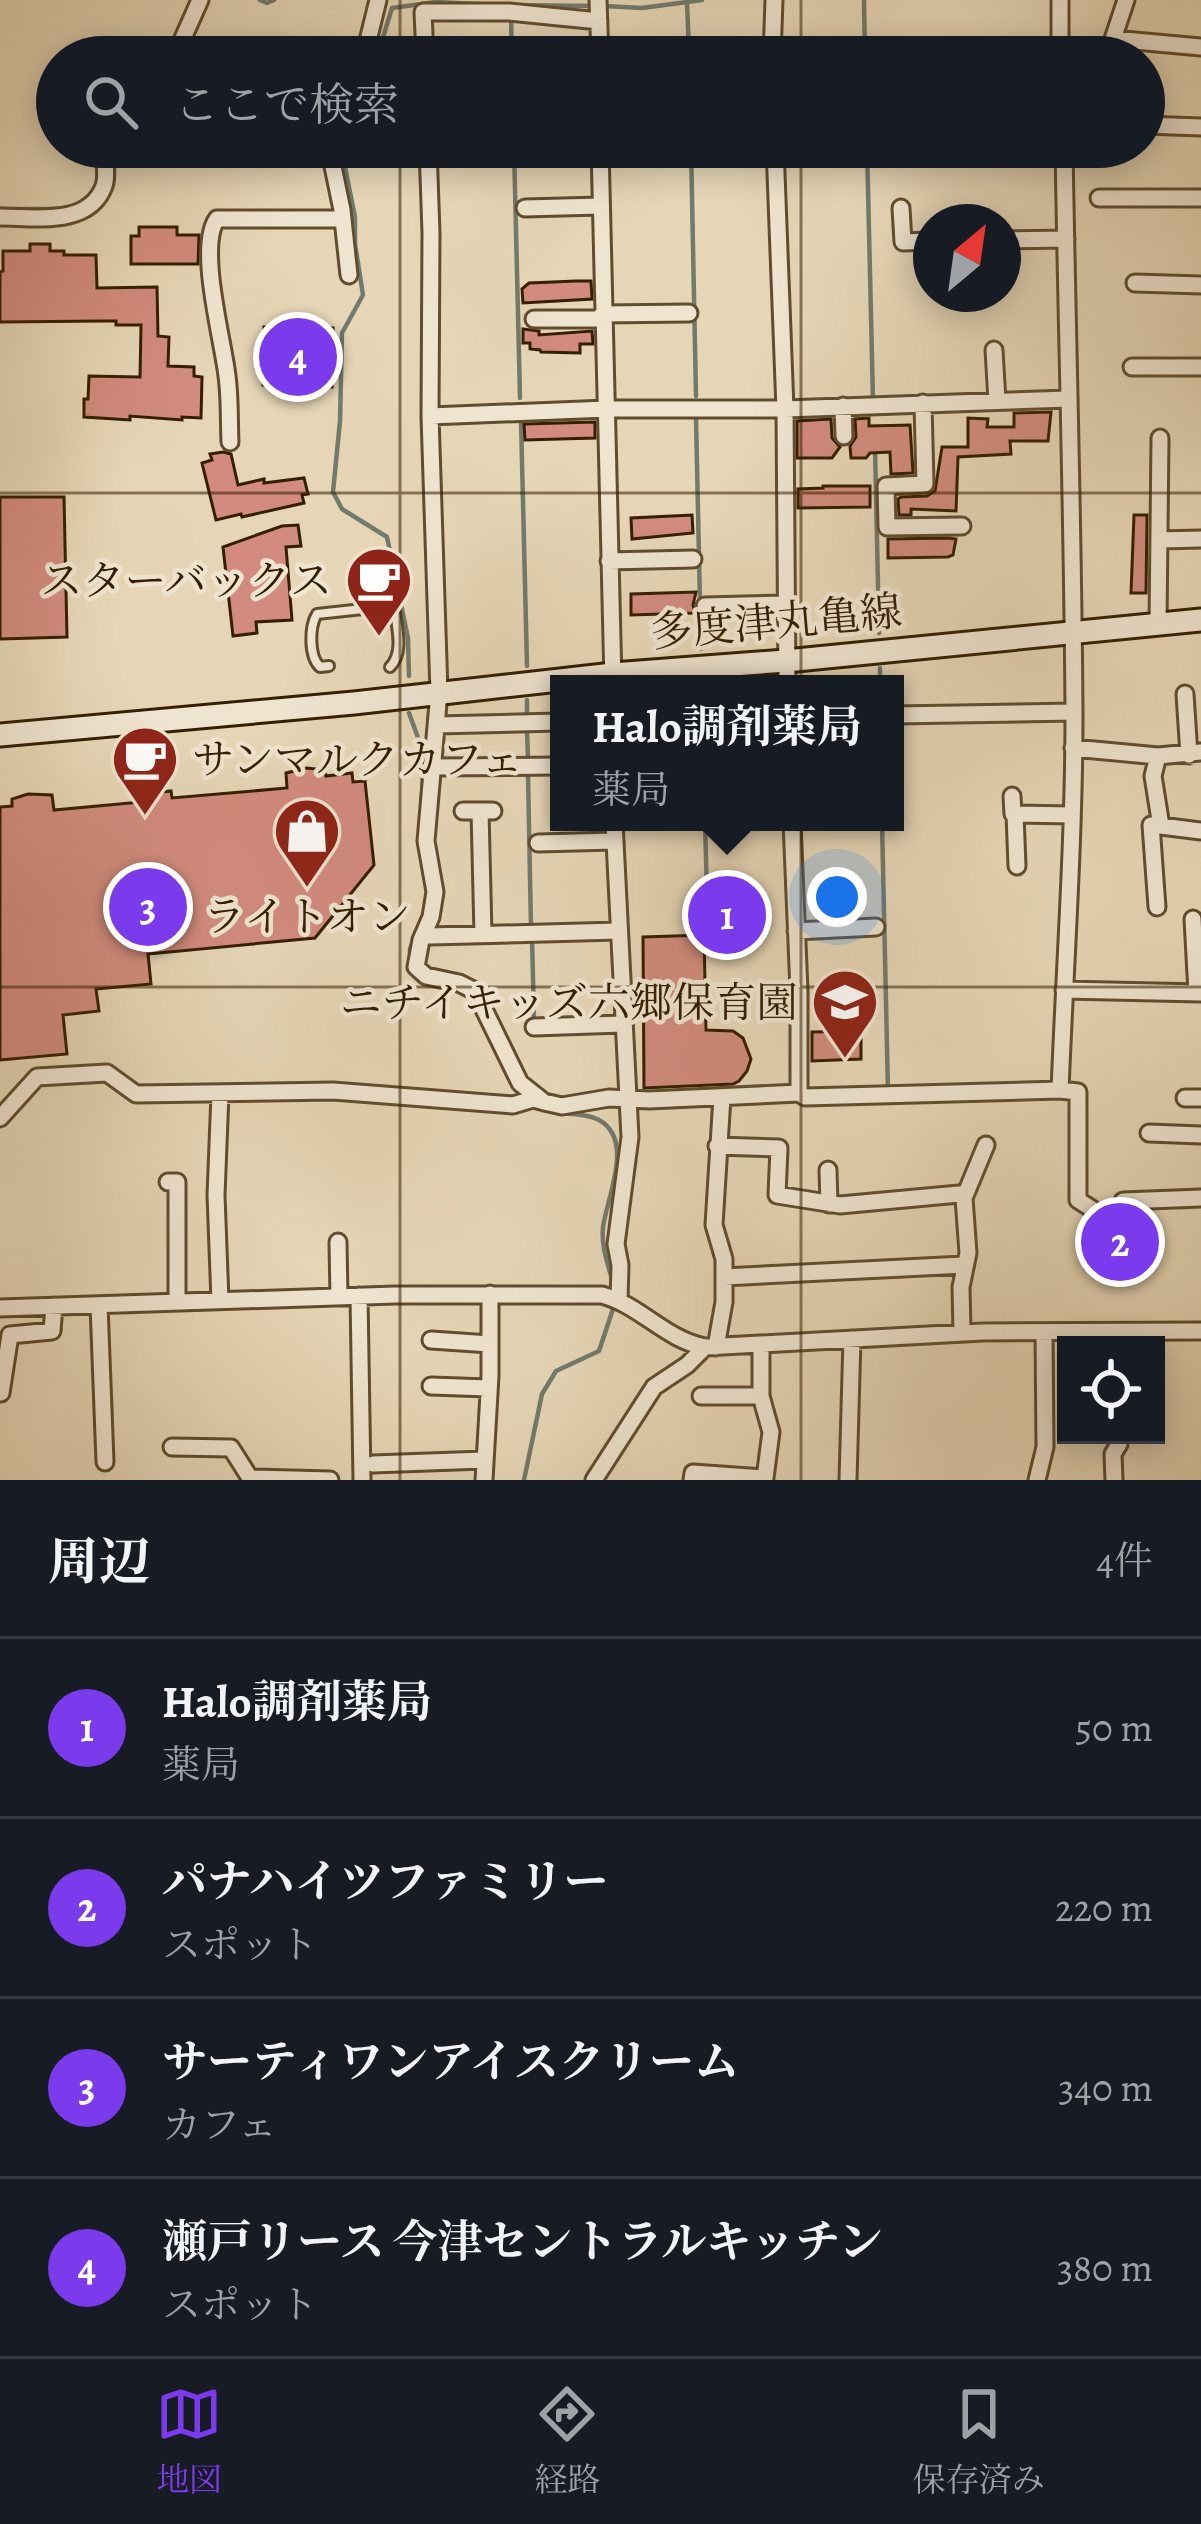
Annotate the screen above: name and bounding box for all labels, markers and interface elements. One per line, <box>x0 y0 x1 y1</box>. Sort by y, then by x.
search box <box>36 36 1165 168</box>
icon: search <box>78 69 144 135</box>
text: ここで検索 <box>174 74 399 136</box>
north arrow <box>913 204 1021 312</box>
pin: 4 <box>259 312 337 402</box>
cafe icon: スターバックス <box>344 545 414 639</box>
place label: スターバックス <box>41 552 332 609</box>
street label: 多度津丸亀線 <box>648 582 904 661</box>
popup <box>550 675 904 831</box>
text: Halo調剤薬局 <box>592 696 862 758</box>
cafe icon: サンマルクカフェ <box>110 724 180 818</box>
place label: サンマルクカフェ <box>192 731 523 788</box>
text: 薬局 <box>592 763 670 816</box>
shop icon: ライトオン <box>272 796 342 890</box>
pin: 3 <box>109 862 187 952</box>
your location <box>807 867 867 927</box>
pin: 1 <box>688 870 766 960</box>
place label: ライトオン <box>203 888 411 945</box>
school or university icon: ニチイキッズ六郷保育園 <box>810 967 880 1061</box>
place label: ニチイキッズ六郷保育園 <box>340 974 798 1031</box>
pin: 2 <box>1081 1197 1159 1287</box>
map controls <box>1057 1336 1165 1444</box>
button: locate <box>1057 1336 1165 1444</box>
text: 周辺 <box>48 1527 150 1597</box>
text: 4件 <box>1096 1534 1153 1587</box>
text: Halo調剤薬局 <box>162 1671 432 1733</box>
text: 1 <box>80 1701 94 1754</box>
text: 50 m <box>1075 1701 1153 1754</box>
text: 薬局 <box>162 1738 240 1791</box>
text: パナハイツファミリー <box>162 1851 608 1913</box>
text: 2 <box>78 1881 96 1934</box>
text: 220 m <box>1055 1881 1153 1934</box>
text: スポット <box>162 1918 318 1971</box>
text: サーティワンアイスクリーム <box>162 2031 739 2093</box>
text: 3 <box>79 2061 95 2114</box>
text: 340 m <box>1058 2061 1153 2114</box>
text: カフェ <box>162 2098 277 2151</box>
text: 瀬戸リース 今津セントラルキッチン <box>162 2211 883 2273</box>
text: 4 <box>78 2241 96 2294</box>
text: 380 m <box>1057 2241 1153 2294</box>
text: スポット <box>162 2278 318 2331</box>
tab: 地図 <box>156 2381 222 2502</box>
tab: 経路 <box>534 2381 600 2502</box>
tab: 保存済み <box>913 2381 1045 2502</box>

